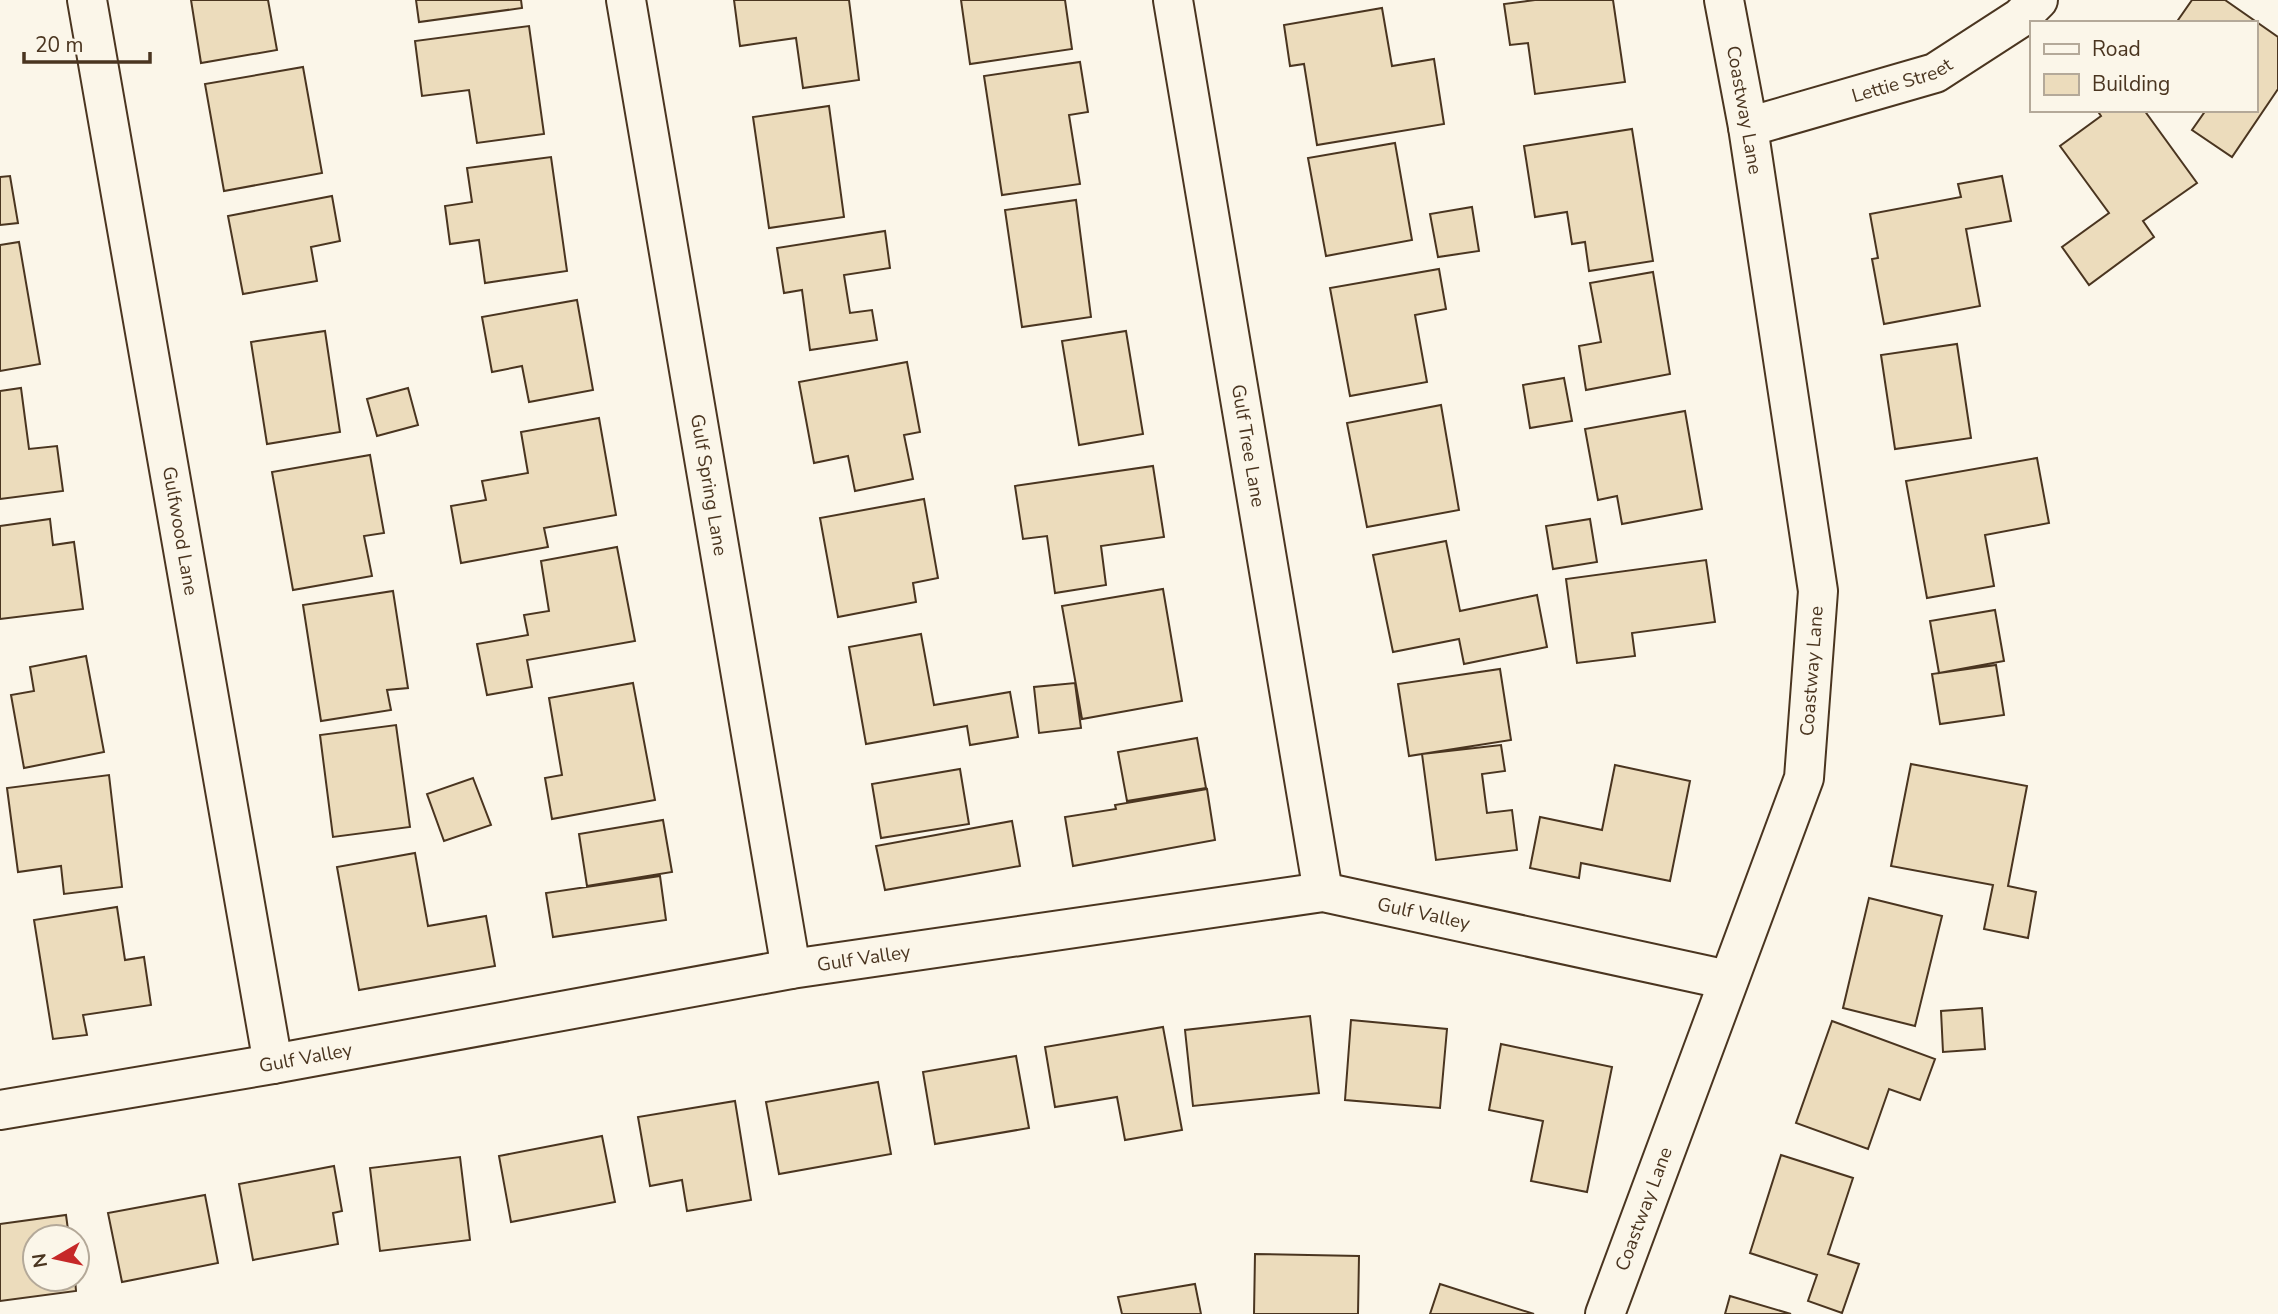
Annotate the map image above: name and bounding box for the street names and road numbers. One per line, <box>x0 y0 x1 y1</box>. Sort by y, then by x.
street label: Coastway Lane <box>1720 44 1768 176</box>
street label: Lettie Street <box>1849 52 1958 109</box>
street label: Gulf Tree Lane <box>1225 382 1271 509</box>
street label: Gulf Spring Lane <box>684 412 733 558</box>
street label: Gulfwood Lane <box>156 464 204 597</box>
street label: Coastway Lane <box>1794 605 1830 737</box>
street label: Gulf Valley <box>1375 891 1473 937</box>
street label: Gulf Valley <box>815 939 912 978</box>
street label: Gulf Valley <box>257 1037 355 1079</box>
street label: Coastway Lane <box>1609 1143 1679 1275</box>

